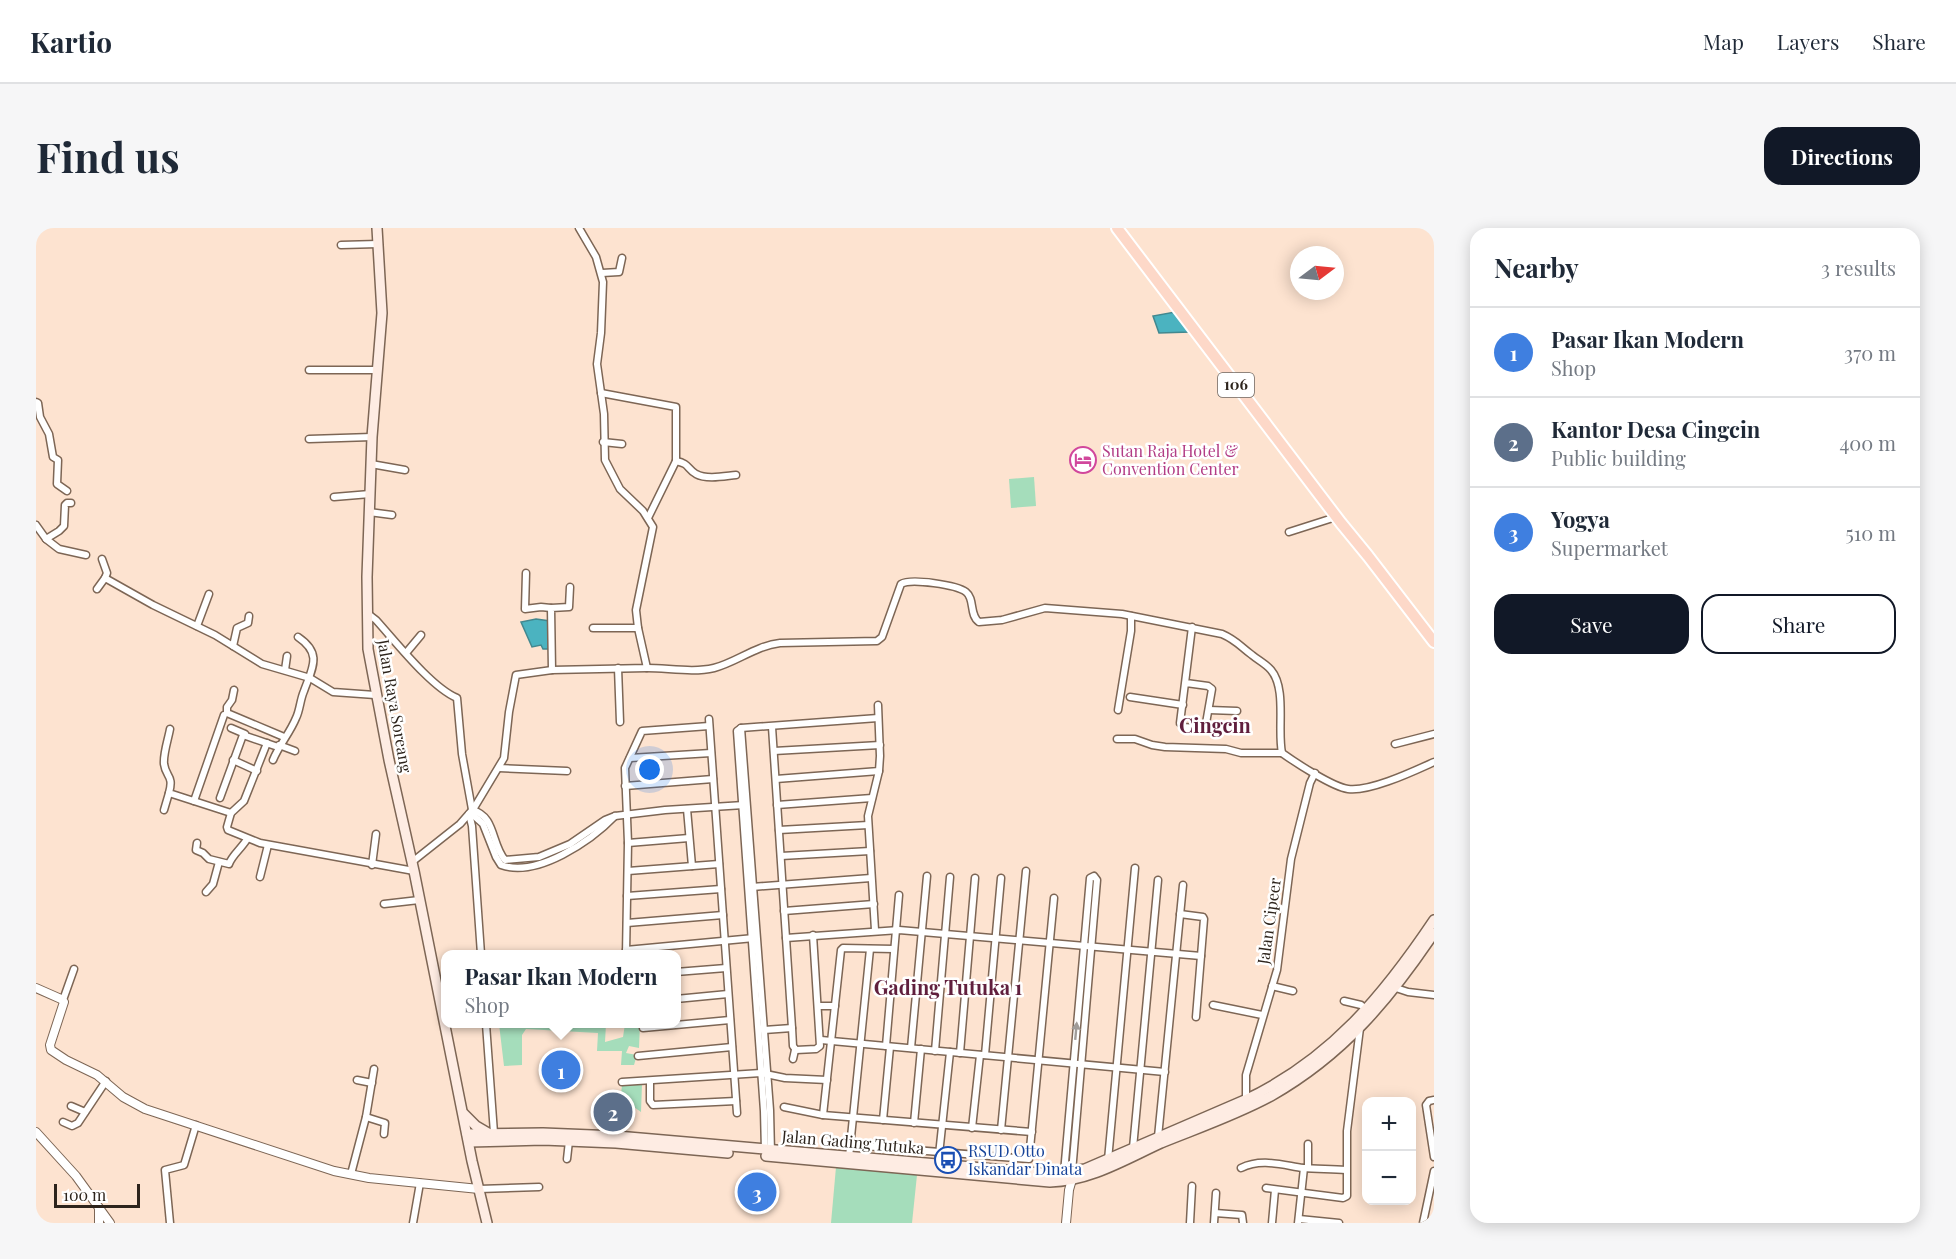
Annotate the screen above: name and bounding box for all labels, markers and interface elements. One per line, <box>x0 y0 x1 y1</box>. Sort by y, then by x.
text: Kartio <box>30 23 112 60</box>
text: Map <box>1703 27 1744 55</box>
text: Layers <box>1777 27 1839 55</box>
text: Share <box>1872 27 1926 55</box>
button: Directions <box>1764 127 1920 185</box>
text: Find us <box>36 128 180 184</box>
north arrow <box>1290 246 1344 300</box>
text: Nearby <box>1494 250 1579 285</box>
text: 3 results <box>1821 254 1896 281</box>
text: Pasar Ikan Modern <box>1551 324 1744 354</box>
text: 1 <box>1510 339 1517 366</box>
text: 370 m <box>1844 339 1896 366</box>
text: Shop <box>1551 354 1596 381</box>
road number: 106 <box>1218 373 1254 397</box>
text: Kantor Desa Cingcin <box>1551 414 1760 444</box>
text: 2 <box>1508 429 1519 456</box>
text: 400 m <box>1839 429 1896 456</box>
place label: Sutan Raja Hotel & Convention Center <box>1102 440 1239 479</box>
text: Public building <box>1551 444 1686 471</box>
hotel icon: Sutan Raja Hotel & Convention Center <box>1068 445 1098 475</box>
text: Yogya <box>1551 504 1610 534</box>
text: 3 <box>1509 519 1518 546</box>
text: 510 m <box>1846 519 1896 546</box>
text: Supermarket <box>1551 534 1668 561</box>
button: Save <box>1494 594 1689 654</box>
button: Share <box>1701 594 1896 654</box>
street label: Jalan Raya Soreang <box>373 637 418 775</box>
district label: Cingcin <box>1179 711 1252 738</box>
your location <box>635 755 664 784</box>
street label: Jalan Cipeer <box>1252 876 1285 967</box>
popup <box>441 950 681 1028</box>
text: Pasar Ikan Modern <box>464 961 658 991</box>
district label: Gading Tutuka 1 <box>874 973 1023 1000</box>
text: Shop <box>464 991 510 1018</box>
one-way arrow <box>1071 1022 1081 1041</box>
pin: 1 <box>542 1048 580 1092</box>
pin: 2 <box>594 1090 632 1134</box>
map controls <box>1362 1097 1416 1205</box>
button: + <box>1362 1097 1416 1151</box>
street label: Jalan Gading Tutuka <box>780 1125 925 1158</box>
place label: RSUD Otto Iskandar Dinata <box>968 1140 1082 1179</box>
bus stop icon: RSUD Otto Iskandar Dinata <box>933 1145 963 1175</box>
button: − <box>1362 1151 1416 1205</box>
pin: 3 <box>738 1170 776 1214</box>
scale bar <box>54 1181 140 1208</box>
text: 100 m <box>63 1184 106 1205</box>

